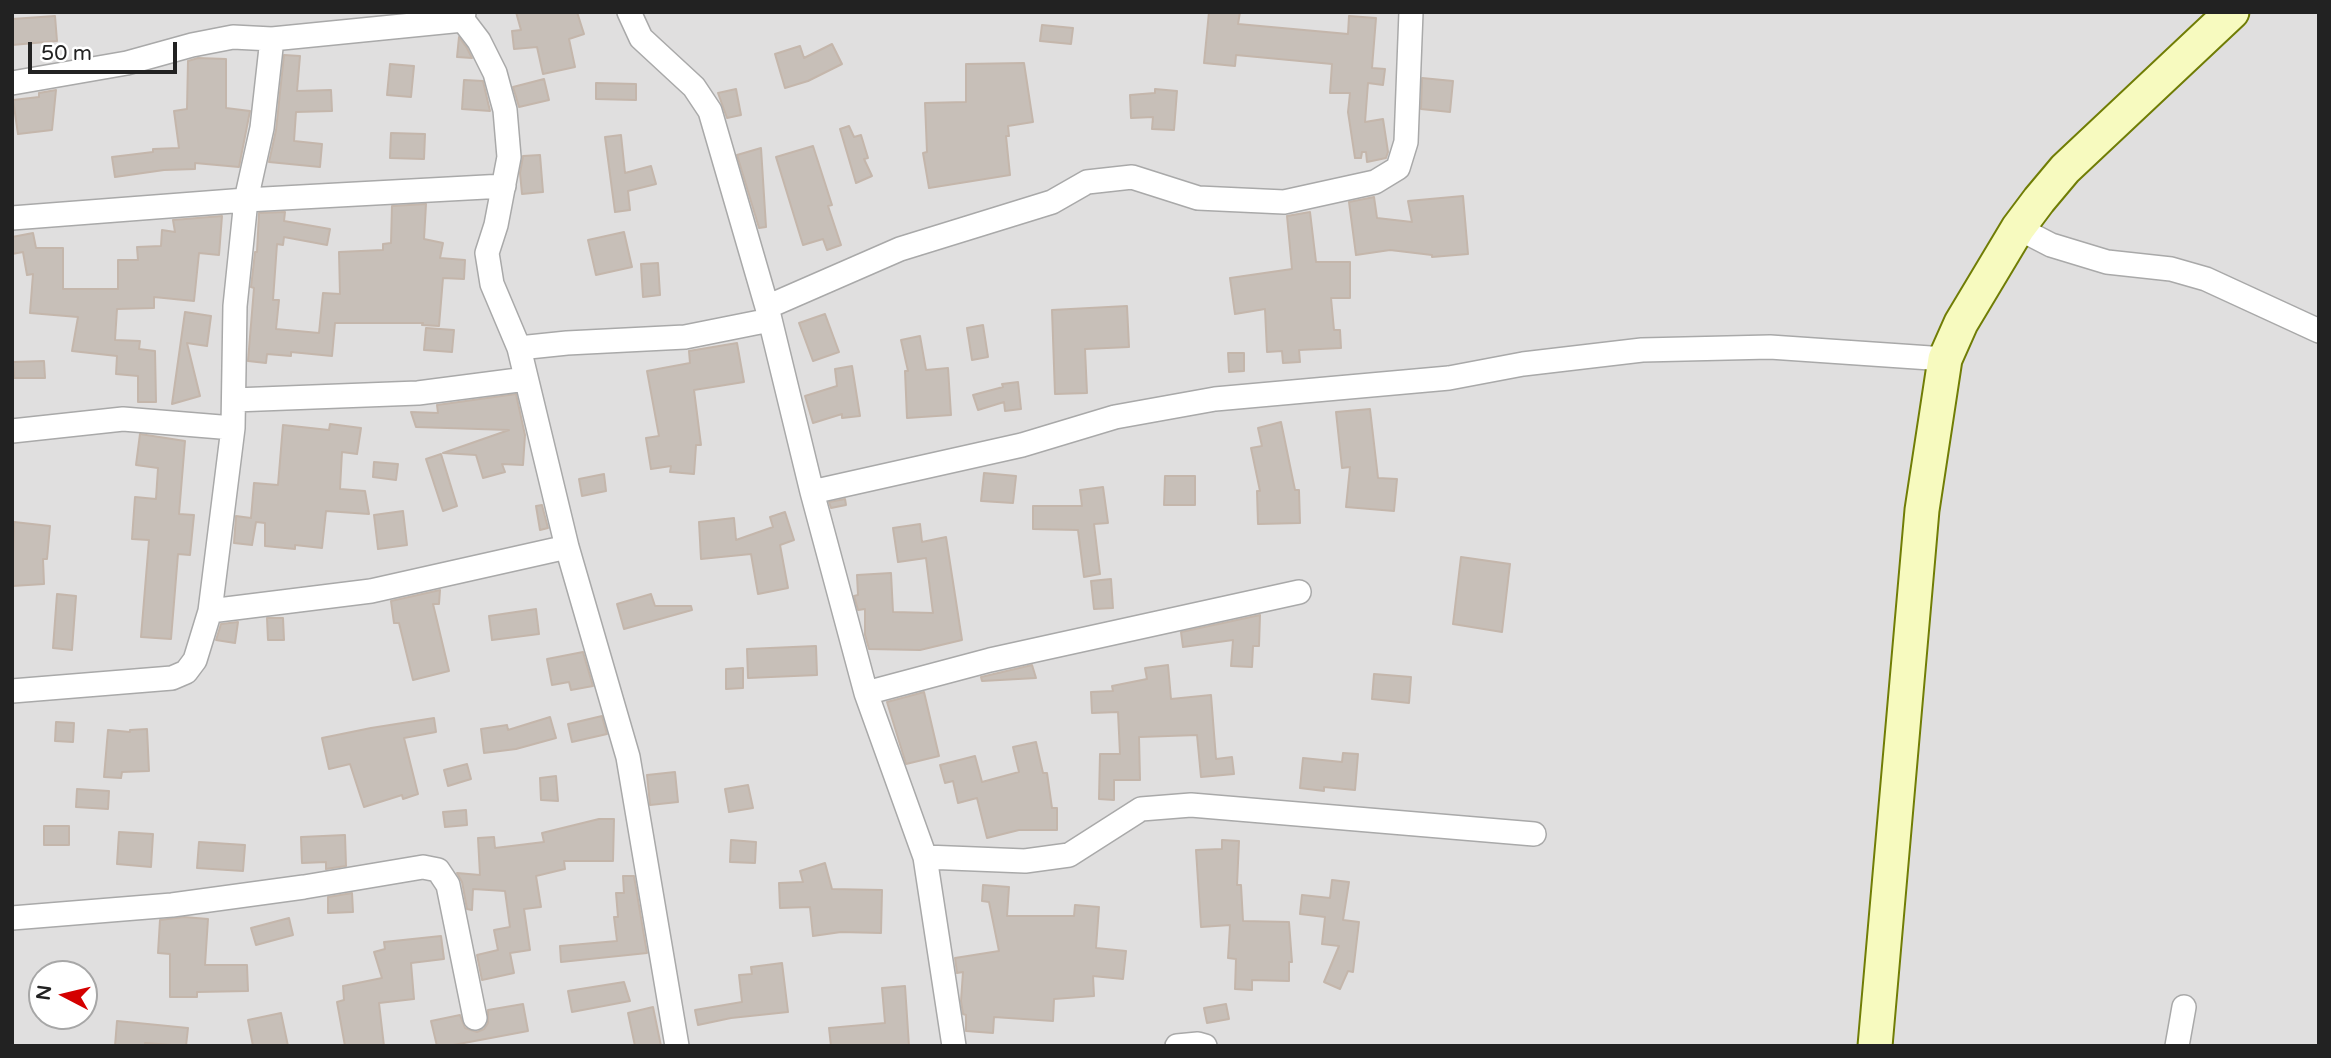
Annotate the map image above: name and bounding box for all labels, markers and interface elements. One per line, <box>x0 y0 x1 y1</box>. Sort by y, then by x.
scale bar <box>32 28 180 72</box>
text: 50 m <box>41 41 92 66</box>
north arrow <box>28 960 98 1030</box>
text: N <box>32 984 56 1002</box>

